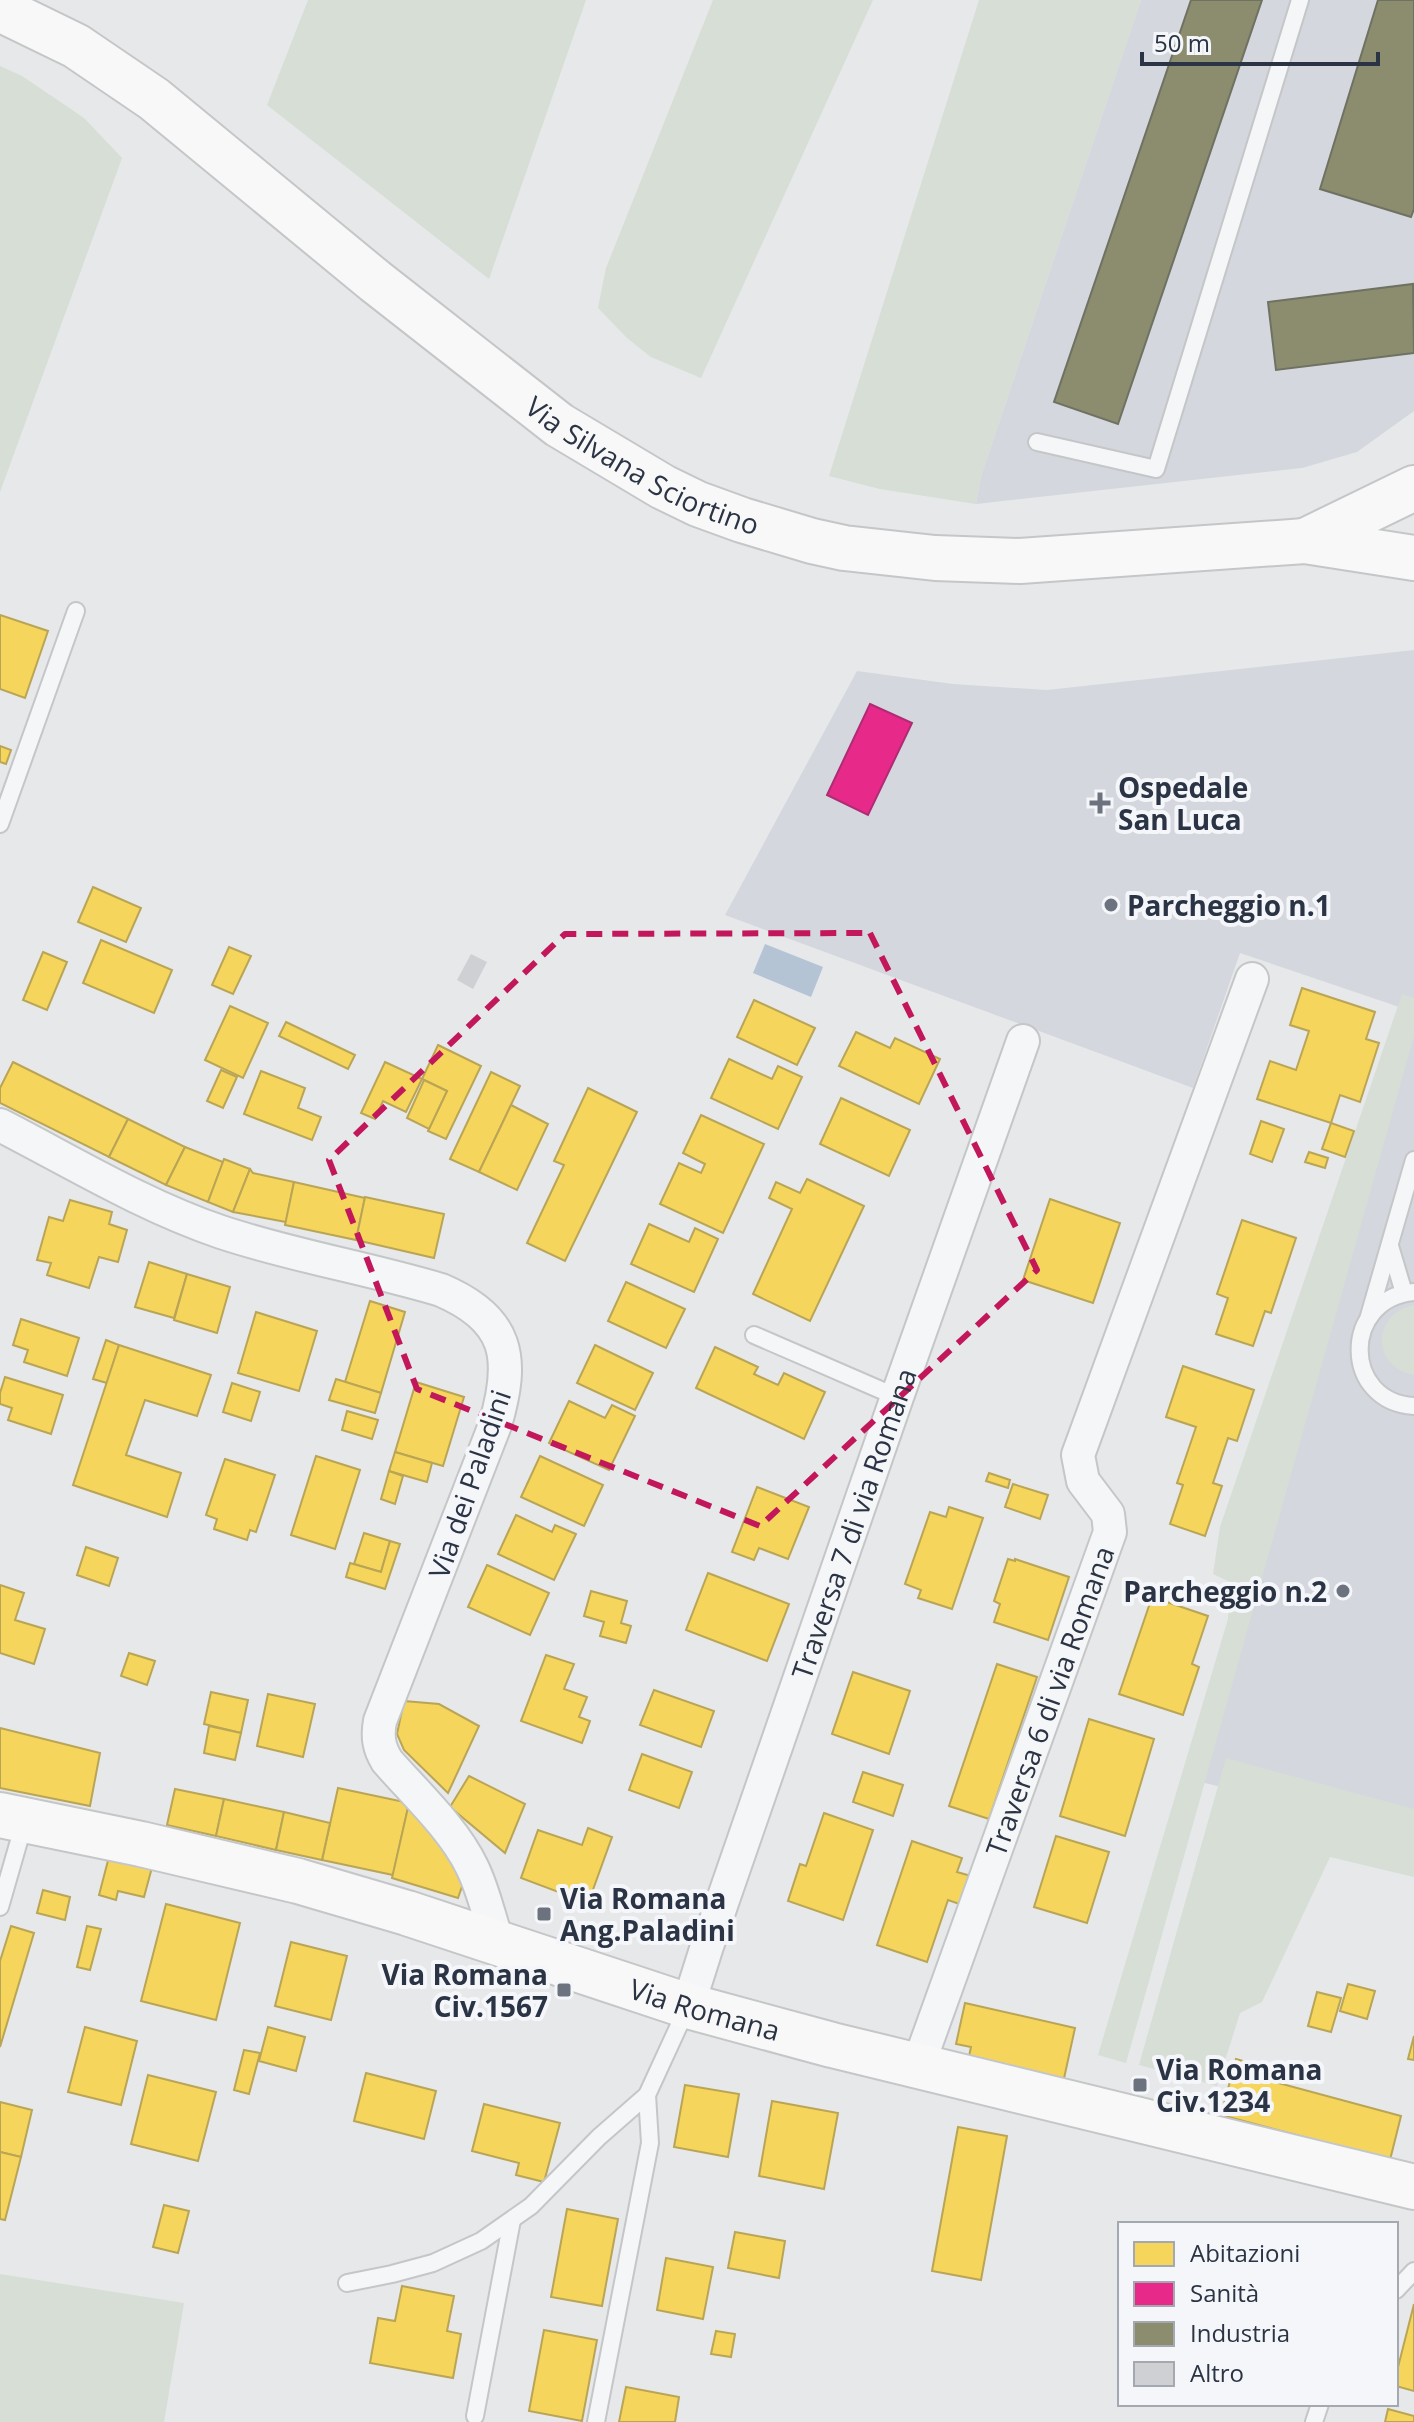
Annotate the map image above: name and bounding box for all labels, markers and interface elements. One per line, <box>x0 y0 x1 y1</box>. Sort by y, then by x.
scale bar <box>1142 16 1378 66</box>
text: 50 m <box>1154 26 1210 59</box>
street label: Via Silvana Sciortino <box>518 387 764 543</box>
place label: Ospedale San Luca <box>1118 768 1248 838</box>
marker: Ospedale San Luca <box>1089 792 1111 814</box>
place label: Parcheggio n.1 <box>1127 886 1331 924</box>
marker: Parcheggio n.1 <box>1102 896 1120 914</box>
street label: Traversa 7 di via Romana <box>782 1363 925 1684</box>
street label: Via dei Paladini <box>419 1385 519 1583</box>
street label: Traversa 6 di via Romana <box>976 1541 1122 1861</box>
place label: Parcheggio n.2 <box>1123 1572 1327 1610</box>
marker: Parcheggio n.2 <box>1334 1582 1352 1600</box>
place label: Via Romana Ang.Paladini <box>560 1879 735 1949</box>
marker: Via Romana Ang.Paladini <box>535 1905 553 1923</box>
place label: Via Romana Civ.1567 <box>382 1955 548 2025</box>
street label: Via Romana <box>625 1969 784 2049</box>
marker: Via Romana Civ.1567 <box>555 1981 573 1999</box>
place label: Via Romana Civ.1234 <box>1156 2050 1322 2120</box>
marker: Via Romana Civ.1234 <box>1131 2076 1149 2094</box>
legend <box>1118 2222 1398 2406</box>
text: Abitazioni <box>1190 2236 1300 2269</box>
text: Sanità <box>1190 2276 1259 2309</box>
text: Industria <box>1190 2316 1290 2349</box>
text: Altro <box>1190 2356 1244 2389</box>

